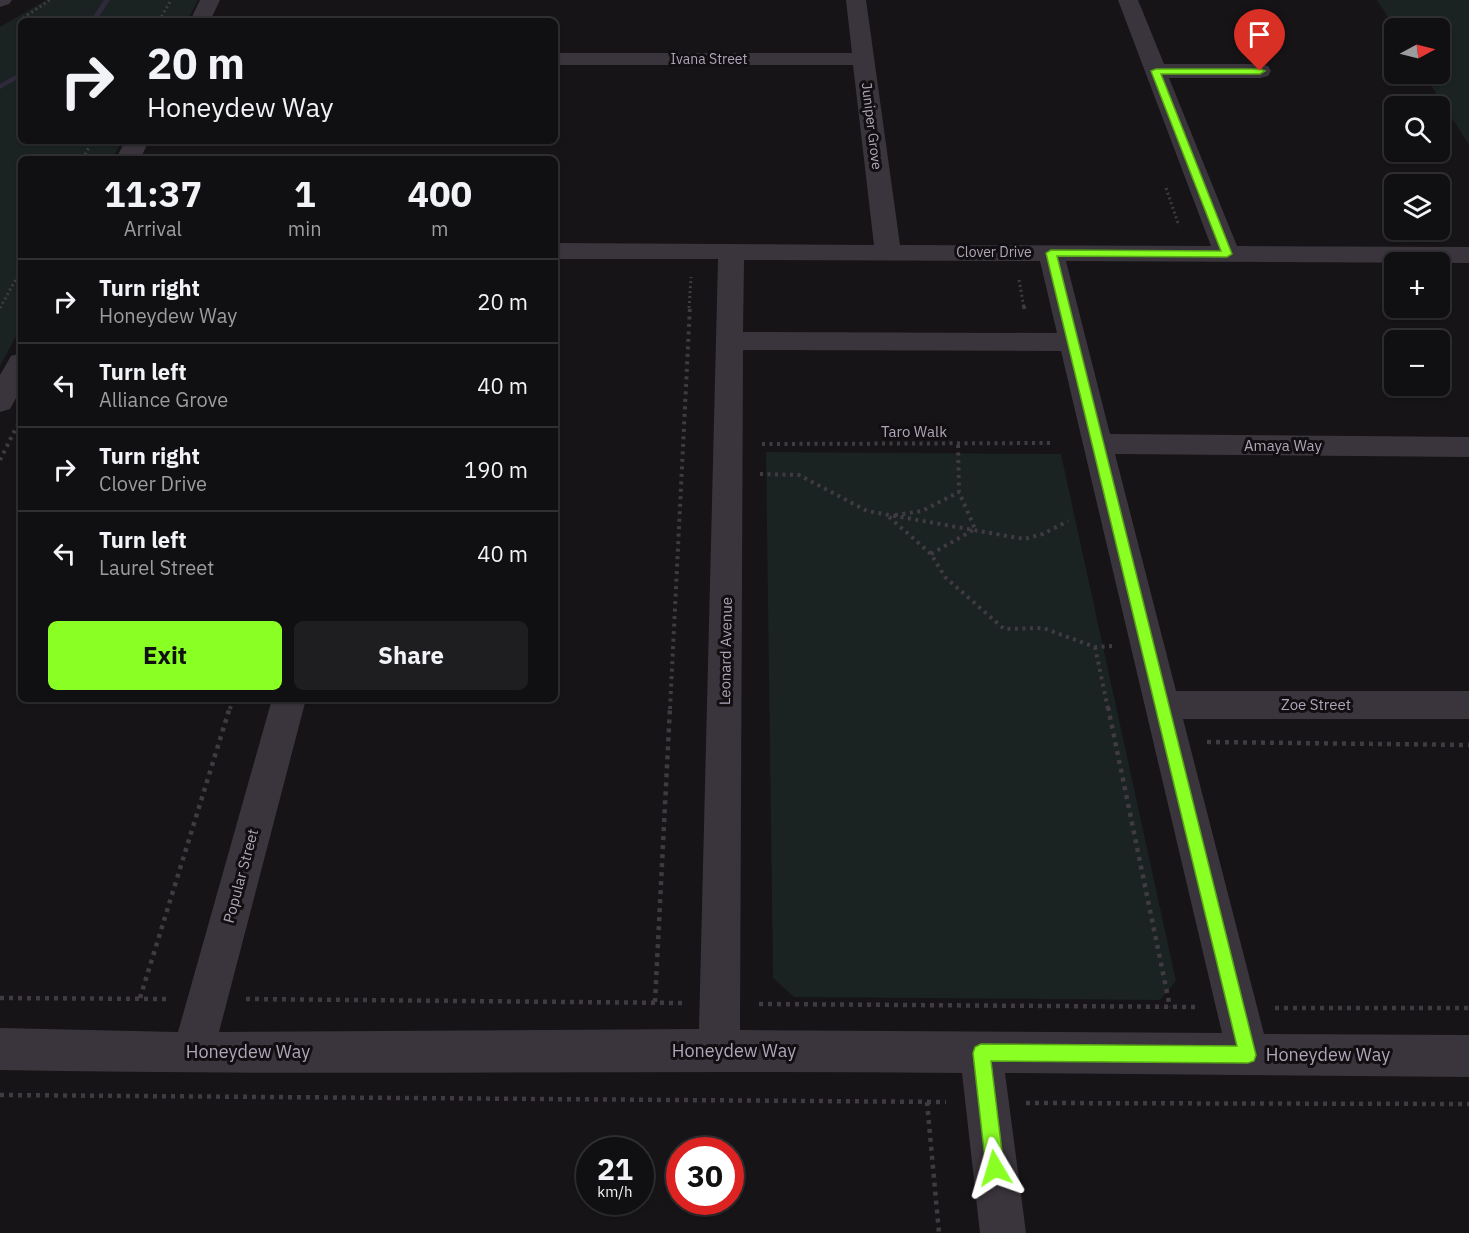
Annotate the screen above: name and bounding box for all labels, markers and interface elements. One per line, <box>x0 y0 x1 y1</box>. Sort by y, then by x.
pin <box>1234 9 1285 71</box>
icon: arrive <box>1243 18 1276 51</box>
north arrow <box>1384 18 1450 84</box>
map controls <box>1384 18 1450 396</box>
text: 20 m <box>147 36 245 91</box>
icon: right <box>48 42 126 120</box>
street label: Ivana Street <box>671 50 748 68</box>
street label: Juniper Grove <box>858 81 886 171</box>
text: Honeydew Way <box>147 89 334 124</box>
button: search <box>1384 96 1450 162</box>
text: 11:37 <box>104 170 202 217</box>
text: 1 <box>294 170 316 217</box>
text: 400 <box>407 170 472 217</box>
button: layers <box>1384 174 1450 240</box>
text: Arrival <box>124 215 182 242</box>
text: min <box>288 215 322 242</box>
text: m <box>431 215 449 242</box>
street label: Clover Drive <box>956 243 1032 261</box>
button: + <box>1384 252 1450 318</box>
text: Turn right <box>99 273 200 302</box>
icon: right <box>48 285 81 318</box>
text: 20 m <box>477 287 528 316</box>
text: Honeydew Way <box>99 302 237 329</box>
button: − <box>1384 330 1450 396</box>
text: Turn left <box>99 357 187 386</box>
icon: left <box>48 369 81 402</box>
text: 40 m <box>477 371 528 400</box>
text: Alliance Grove <box>99 386 228 413</box>
street label: Taro Walk <box>881 422 947 441</box>
street label: Amaya Way <box>1244 436 1323 455</box>
text: Turn right <box>99 441 200 470</box>
icon: right <box>48 453 81 486</box>
text: 190 m <box>464 455 528 484</box>
text: Clover Drive <box>99 470 207 497</box>
text: Turn left <box>99 525 187 554</box>
icon: left <box>48 537 81 570</box>
text: 40 m <box>477 539 528 568</box>
text: Laurel Street <box>99 554 214 581</box>
street label: Leonard Avenue <box>715 597 736 705</box>
button: Exit <box>48 621 282 690</box>
button: Share <box>294 621 528 690</box>
street label: Zoe Street <box>1281 695 1351 714</box>
street label: Popular Street <box>219 827 262 925</box>
street label: Honeydew Way <box>672 1039 796 1062</box>
street label: Honeydew Way <box>186 1040 310 1063</box>
street label: Honeydew Way <box>1266 1043 1390 1066</box>
position arrow <box>963 1136 1027 1200</box>
speed limit sign: 30 <box>666 1137 744 1215</box>
text: 21 <box>597 1149 633 1188</box>
text: km/h <box>597 1182 633 1201</box>

